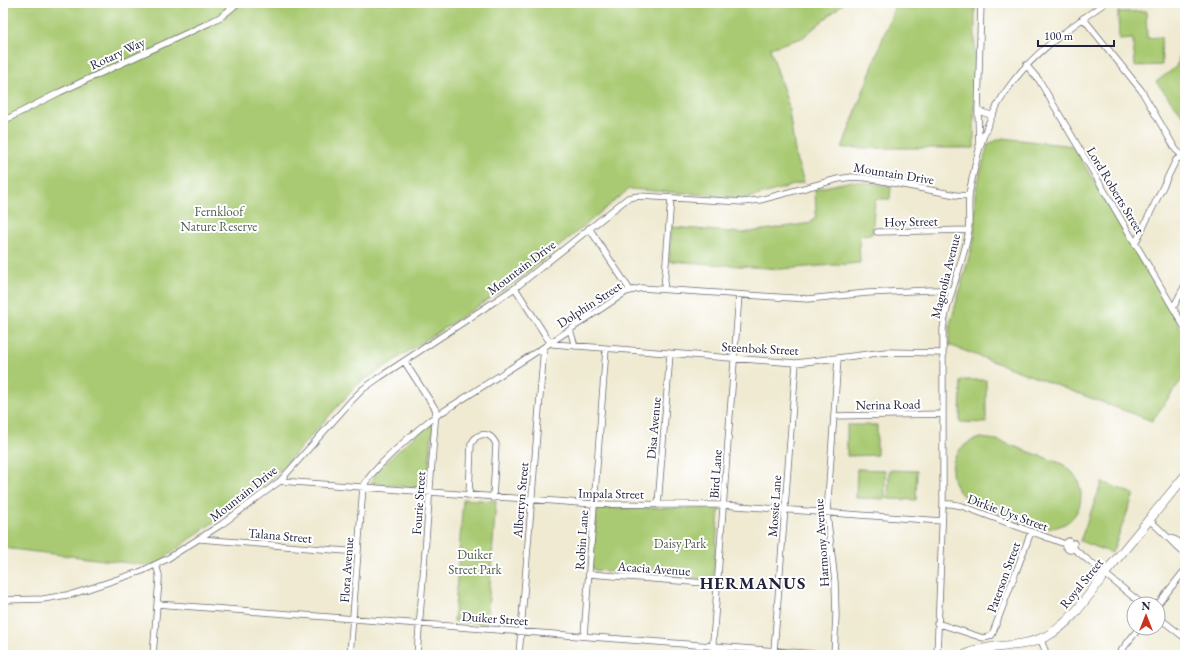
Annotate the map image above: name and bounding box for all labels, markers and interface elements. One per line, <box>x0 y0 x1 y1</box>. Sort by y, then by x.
scale bar <box>1038 22 1114 48</box>
text: 100 m <box>1044 28 1074 44</box>
street label: Rotary Way <box>87 33 148 74</box>
street label: Lord Roberts Street <box>1083 144 1148 237</box>
street label: Mountain Drive <box>852 159 935 188</box>
park label: Fernkloof Nature Reserve <box>181 203 257 235</box>
street label: Hoy Street <box>884 213 938 230</box>
street label: Magnolia Avenue <box>927 232 964 320</box>
street label: Mountain Drive <box>484 236 559 299</box>
street label: Dolphin Street <box>554 277 625 332</box>
street label: Steenbok Street <box>721 338 799 359</box>
street label: Nerina Road <box>855 395 921 414</box>
street label: Disa Avenue <box>642 396 665 460</box>
street label: Bird Lane <box>705 449 726 499</box>
street label: Albertyn Street <box>509 461 532 540</box>
street label: Mountain Drive <box>206 462 281 525</box>
street label: Fourie Street <box>408 471 429 535</box>
street label: Mossie Lane <box>764 475 785 537</box>
street label: Impala Street <box>578 484 644 503</box>
street label: Dirkie Uys Street <box>965 490 1051 535</box>
street label: Harmony Avenue <box>810 498 833 588</box>
street label: Robin Lane <box>571 510 592 570</box>
street label: Talana Street <box>247 524 313 547</box>
park label: Daisy Park <box>654 535 707 552</box>
street label: Flora Avenue <box>336 537 357 603</box>
street label: Paterson Street <box>983 540 1024 615</box>
park label: Duiker Street Park <box>448 546 503 578</box>
street label: Royal Street <box>1056 555 1107 612</box>
street label: Acacia Avenue <box>616 557 691 580</box>
district label: HERMANUS <box>700 572 806 594</box>
north arrow <box>1126 596 1166 636</box>
text: N <box>1142 599 1151 613</box>
street label: Duiker Street <box>461 608 529 629</box>

